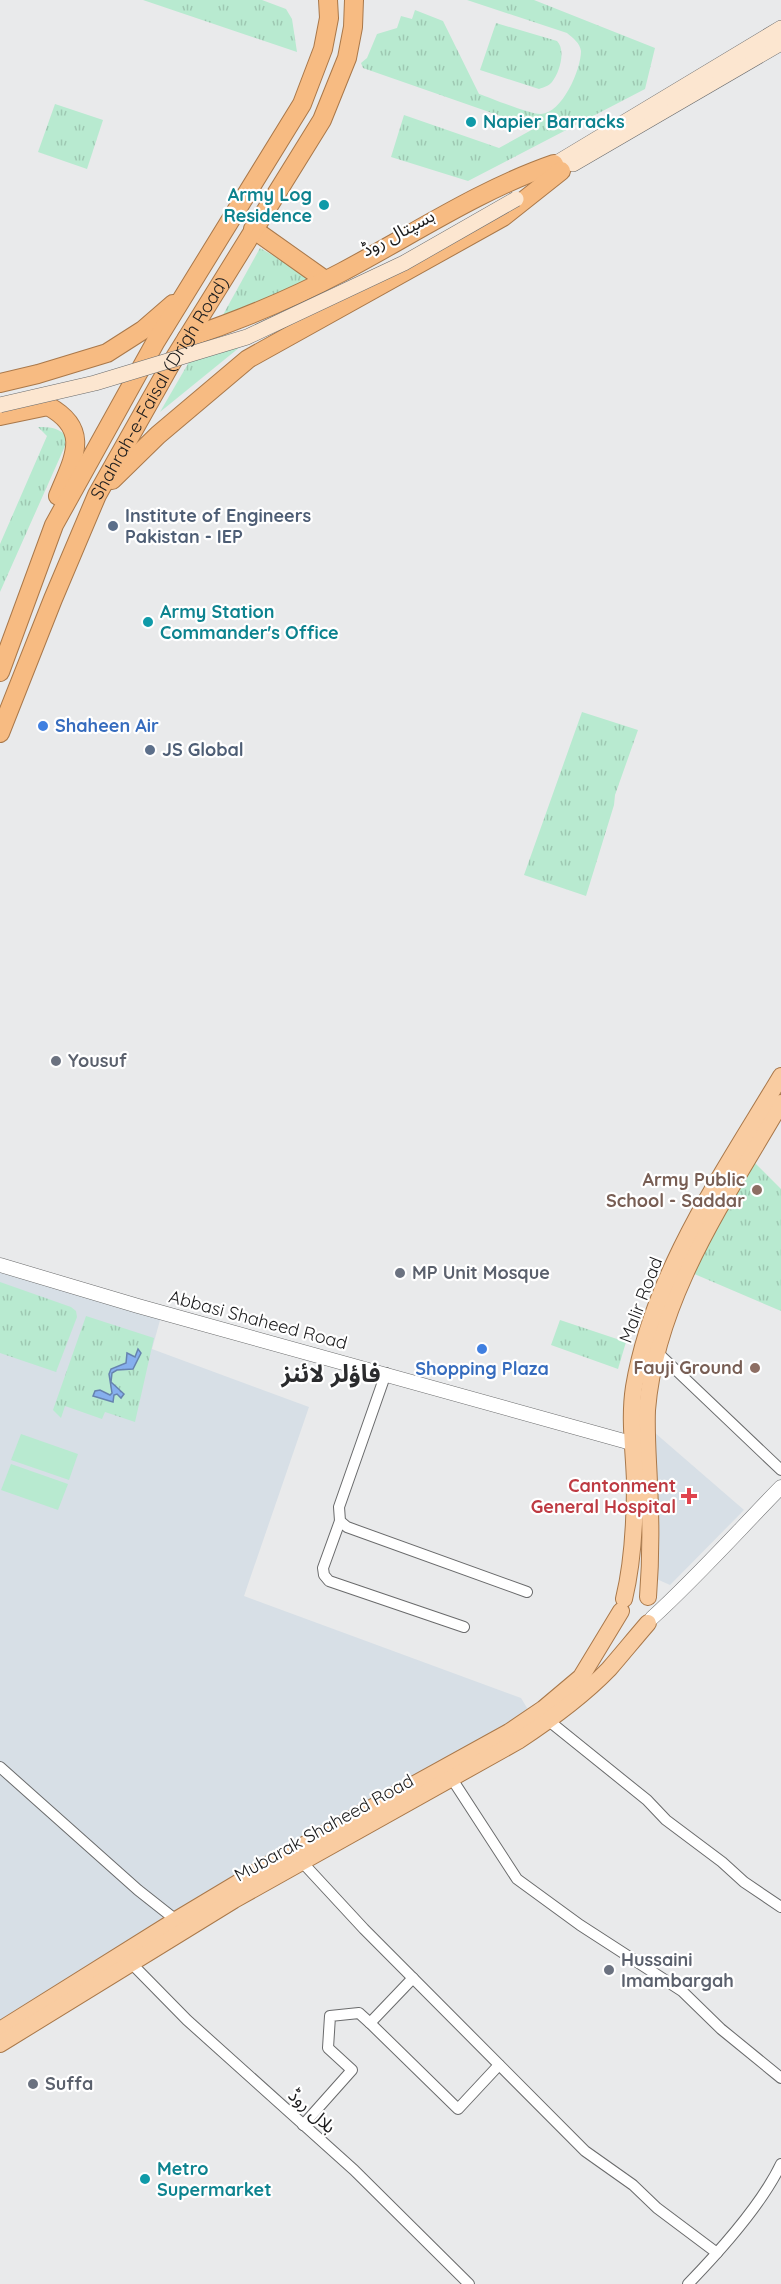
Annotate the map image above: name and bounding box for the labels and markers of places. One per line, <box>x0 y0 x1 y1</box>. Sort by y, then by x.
place label: Napier Barracks <box>483 110 625 133</box>
marker: Napier Barracks <box>464 115 478 129</box>
place label: Army Log Residence <box>224 183 312 227</box>
marker: Army Log Residence <box>317 198 331 212</box>
place label: Institute of Engineers Pakistan - IEP <box>125 504 311 548</box>
marker: Institute of Engineers Pakistan - IEP <box>106 519 120 533</box>
place label: Army Station Commander's Office <box>160 600 339 644</box>
marker: Army Station Commander's Office <box>141 615 155 629</box>
place label: Shaheen Air <box>55 714 159 737</box>
marker: Shaheen Air <box>36 719 50 733</box>
place label: JS Global <box>162 738 244 761</box>
marker: JS Global <box>143 743 157 757</box>
place label: Yousuf <box>68 1049 127 1072</box>
marker: Yousuf <box>49 1054 63 1068</box>
place label: Army Public School - Saddar <box>606 1168 745 1212</box>
marker: Army Public School - Saddar <box>750 1183 764 1197</box>
place label: MP Unit Mosque <box>412 1261 550 1284</box>
marker: MP Unit Mosque <box>393 1266 407 1280</box>
marker: Shopping Plaza <box>475 1342 489 1356</box>
place label: Fauji Ground <box>634 1356 743 1379</box>
place label: Shopping Plaza <box>415 1357 549 1380</box>
marker: Fauji Ground <box>748 1361 762 1375</box>
place label: Cantonment General Hospital <box>531 1474 676 1518</box>
marker: Cantonment General Hospital <box>680 1487 698 1505</box>
place label: Hussaini Imambargah <box>621 1948 734 1992</box>
marker: Hussaini Imambargah <box>602 1963 616 1977</box>
place label: Suffa <box>45 2072 93 2095</box>
marker: Suffa <box>26 2077 40 2091</box>
place label: Metro Supermarket <box>157 2157 272 2201</box>
marker: Metro Supermarket <box>138 2172 152 2186</box>

